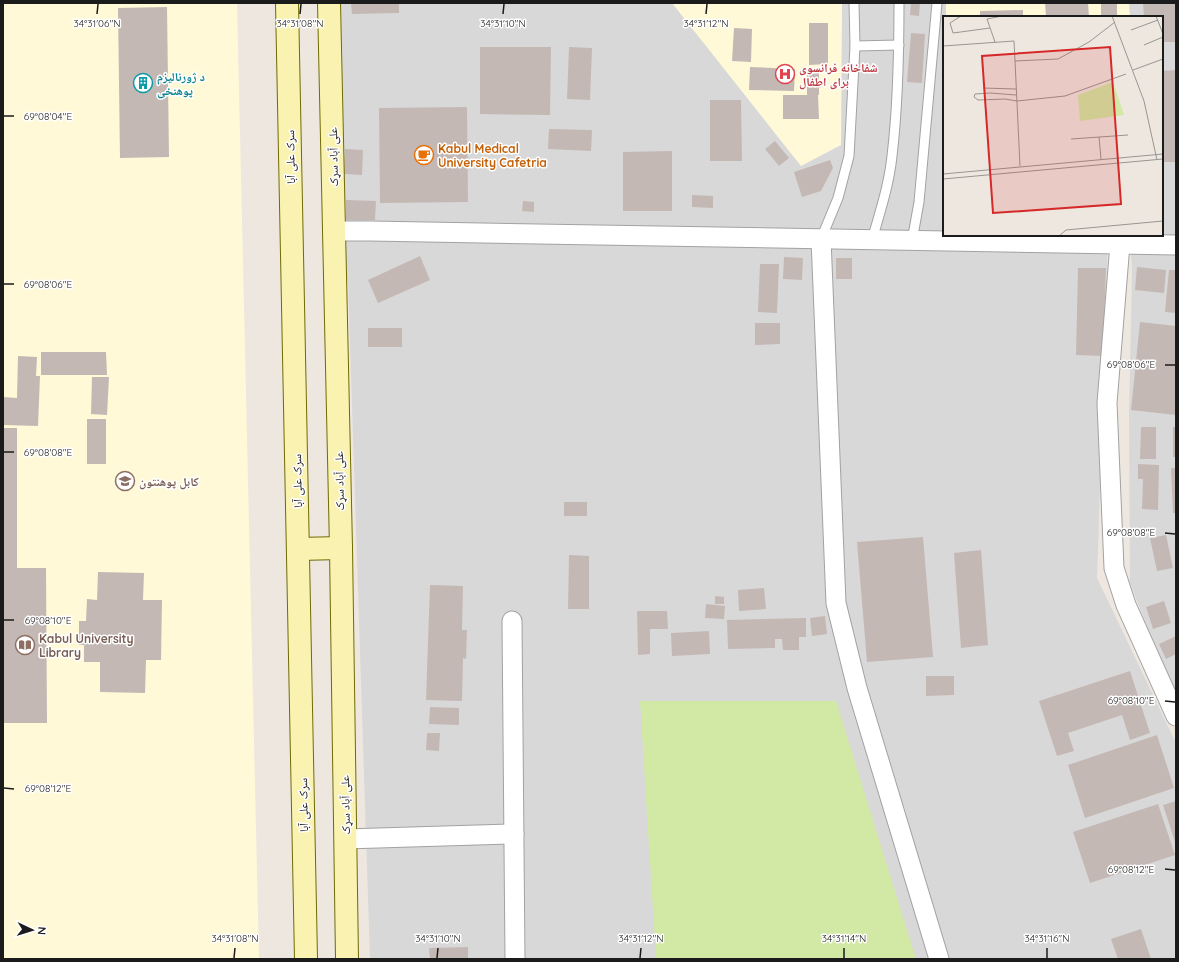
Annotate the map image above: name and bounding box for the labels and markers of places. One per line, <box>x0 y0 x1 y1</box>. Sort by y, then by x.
place label: شفاخانه فرانسوی برای اطفال <box>799 60 878 90</box>
hospital icon: شفاخانه فرانسوی برای اطفال <box>774 63 796 85</box>
place label: د ژورنالیزم پوهنحٔی <box>157 69 205 99</box>
building icon: د ژورنالیزم پوهنحٔی <box>132 72 154 94</box>
place label: Kabul Medical University Cafetria <box>438 141 547 170</box>
cafe icon: Kabul Medical University Cafetria <box>413 144 435 166</box>
school or university icon: کابل پوهنتون <box>114 470 136 492</box>
place label: کابل پوهنتون <box>139 474 200 490</box>
place label: Kabul University Library <box>39 631 134 660</box>
library icon: Kabul University Library <box>14 634 36 656</box>

